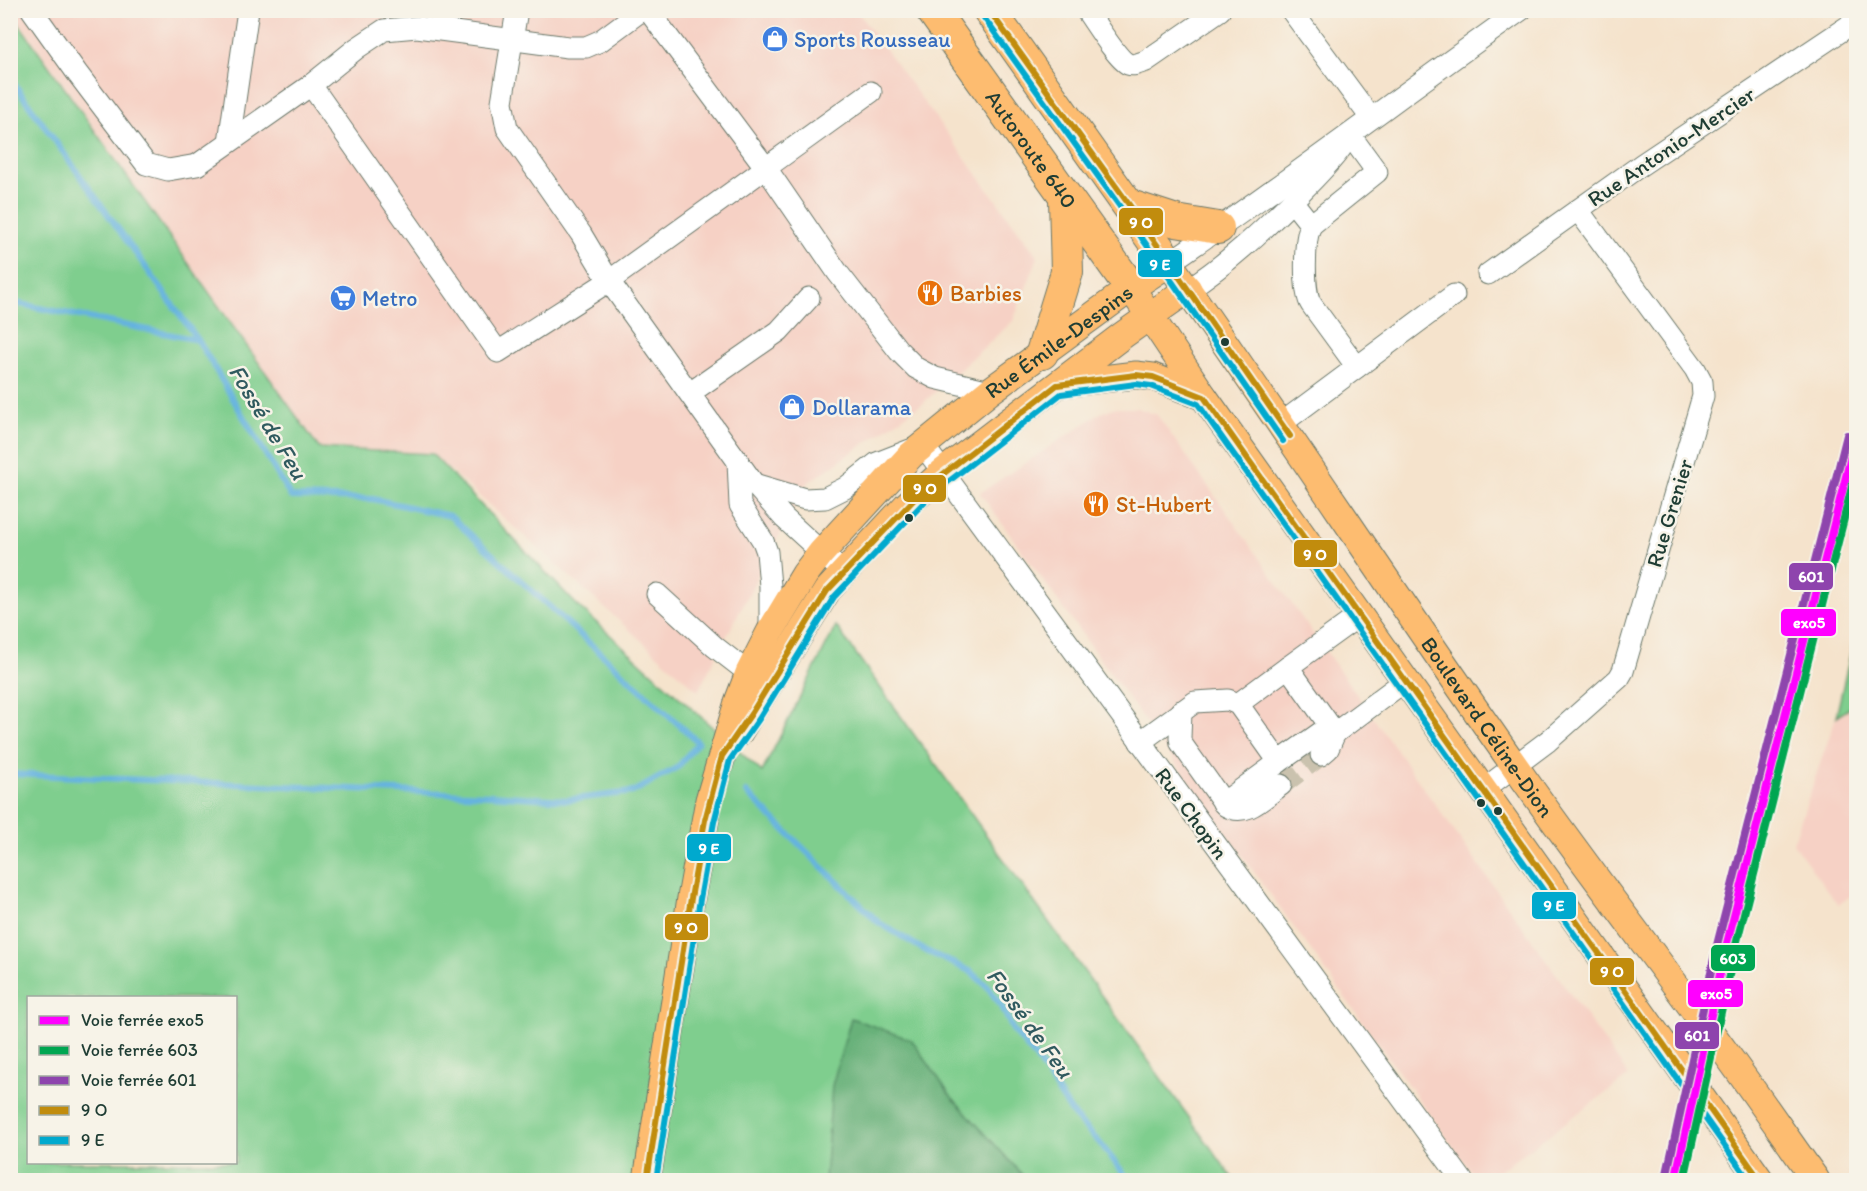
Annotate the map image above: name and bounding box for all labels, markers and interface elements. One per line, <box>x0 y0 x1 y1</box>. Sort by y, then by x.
shop icon: Sports Rousseau <box>760 24 790 54</box>
place label: Sports Rousseau <box>794 26 951 53</box>
street label: Rue Antonio-Mercier <box>1582 80 1760 213</box>
street label: Autoroute 640 <box>980 85 1083 214</box>
line badge: 9 O <box>1118 207 1164 236</box>
text: 9 O <box>1129 213 1153 232</box>
line badge: 9 E <box>1137 249 1183 278</box>
text: 9 E <box>1150 255 1171 274</box>
restaurant icon: Barbies <box>915 278 945 308</box>
street label: Rue Émile-Despins <box>980 278 1138 404</box>
place label: Barbies <box>950 280 1022 307</box>
supermarket icon: Metro <box>328 283 358 313</box>
place label: Metro <box>362 285 418 312</box>
unlabelled marker <box>1219 336 1231 348</box>
water label: Fossé de Feu <box>223 359 314 485</box>
shop icon: Dollarama <box>777 392 807 422</box>
place label: Dollarama <box>812 394 912 421</box>
street label: Rue Grenier <box>1640 455 1699 571</box>
line badge: 9 O <box>902 474 947 503</box>
text: 9 O <box>913 479 937 498</box>
restaurant icon: St-Hubert <box>1081 489 1111 519</box>
place label: St-Hubert <box>1116 491 1212 518</box>
unlabelled marker <box>903 512 915 524</box>
line badge: 9 O <box>1293 539 1338 568</box>
text: 9 O <box>1303 545 1327 564</box>
line badge: 601 <box>1788 562 1834 591</box>
text: 601 <box>1798 567 1824 586</box>
line badge: exo5 <box>1780 608 1837 637</box>
text: exo5 <box>1793 613 1826 632</box>
street label: Boulevard Céline-Dion <box>1415 632 1560 823</box>
street label: Rue Chopin <box>1149 762 1234 865</box>
unlabelled marker <box>1475 797 1487 809</box>
unlabelled marker <box>1492 805 1504 817</box>
line badge: 9 E <box>686 833 732 862</box>
text: 9 E <box>699 839 720 858</box>
line badge: 9 E <box>1531 891 1577 920</box>
text: 9 E <box>1544 896 1565 915</box>
line badge: 9 O <box>664 913 709 941</box>
text: 9 O <box>674 918 698 937</box>
line badge: 603 <box>1710 944 1756 972</box>
text: 603 <box>1719 949 1747 968</box>
line badge: 9 O <box>1589 957 1635 986</box>
water label: Fossé de Feu <box>981 962 1080 1084</box>
text: 9 O <box>1600 962 1624 981</box>
line badge: exo5 <box>1687 979 1744 1008</box>
text: exo5 <box>1700 984 1733 1003</box>
legend <box>27 996 237 1164</box>
text: Voie ferrée exo5 <box>81 1009 204 1031</box>
line badge: 601 <box>1674 1021 1720 1050</box>
text: 601 <box>1684 1026 1710 1045</box>
text: Voie ferrée 603 <box>81 1039 198 1061</box>
text: Voie ferrée 601 <box>81 1069 196 1091</box>
text: 9 O <box>81 1099 108 1121</box>
text: 9 E <box>81 1129 104 1151</box>

